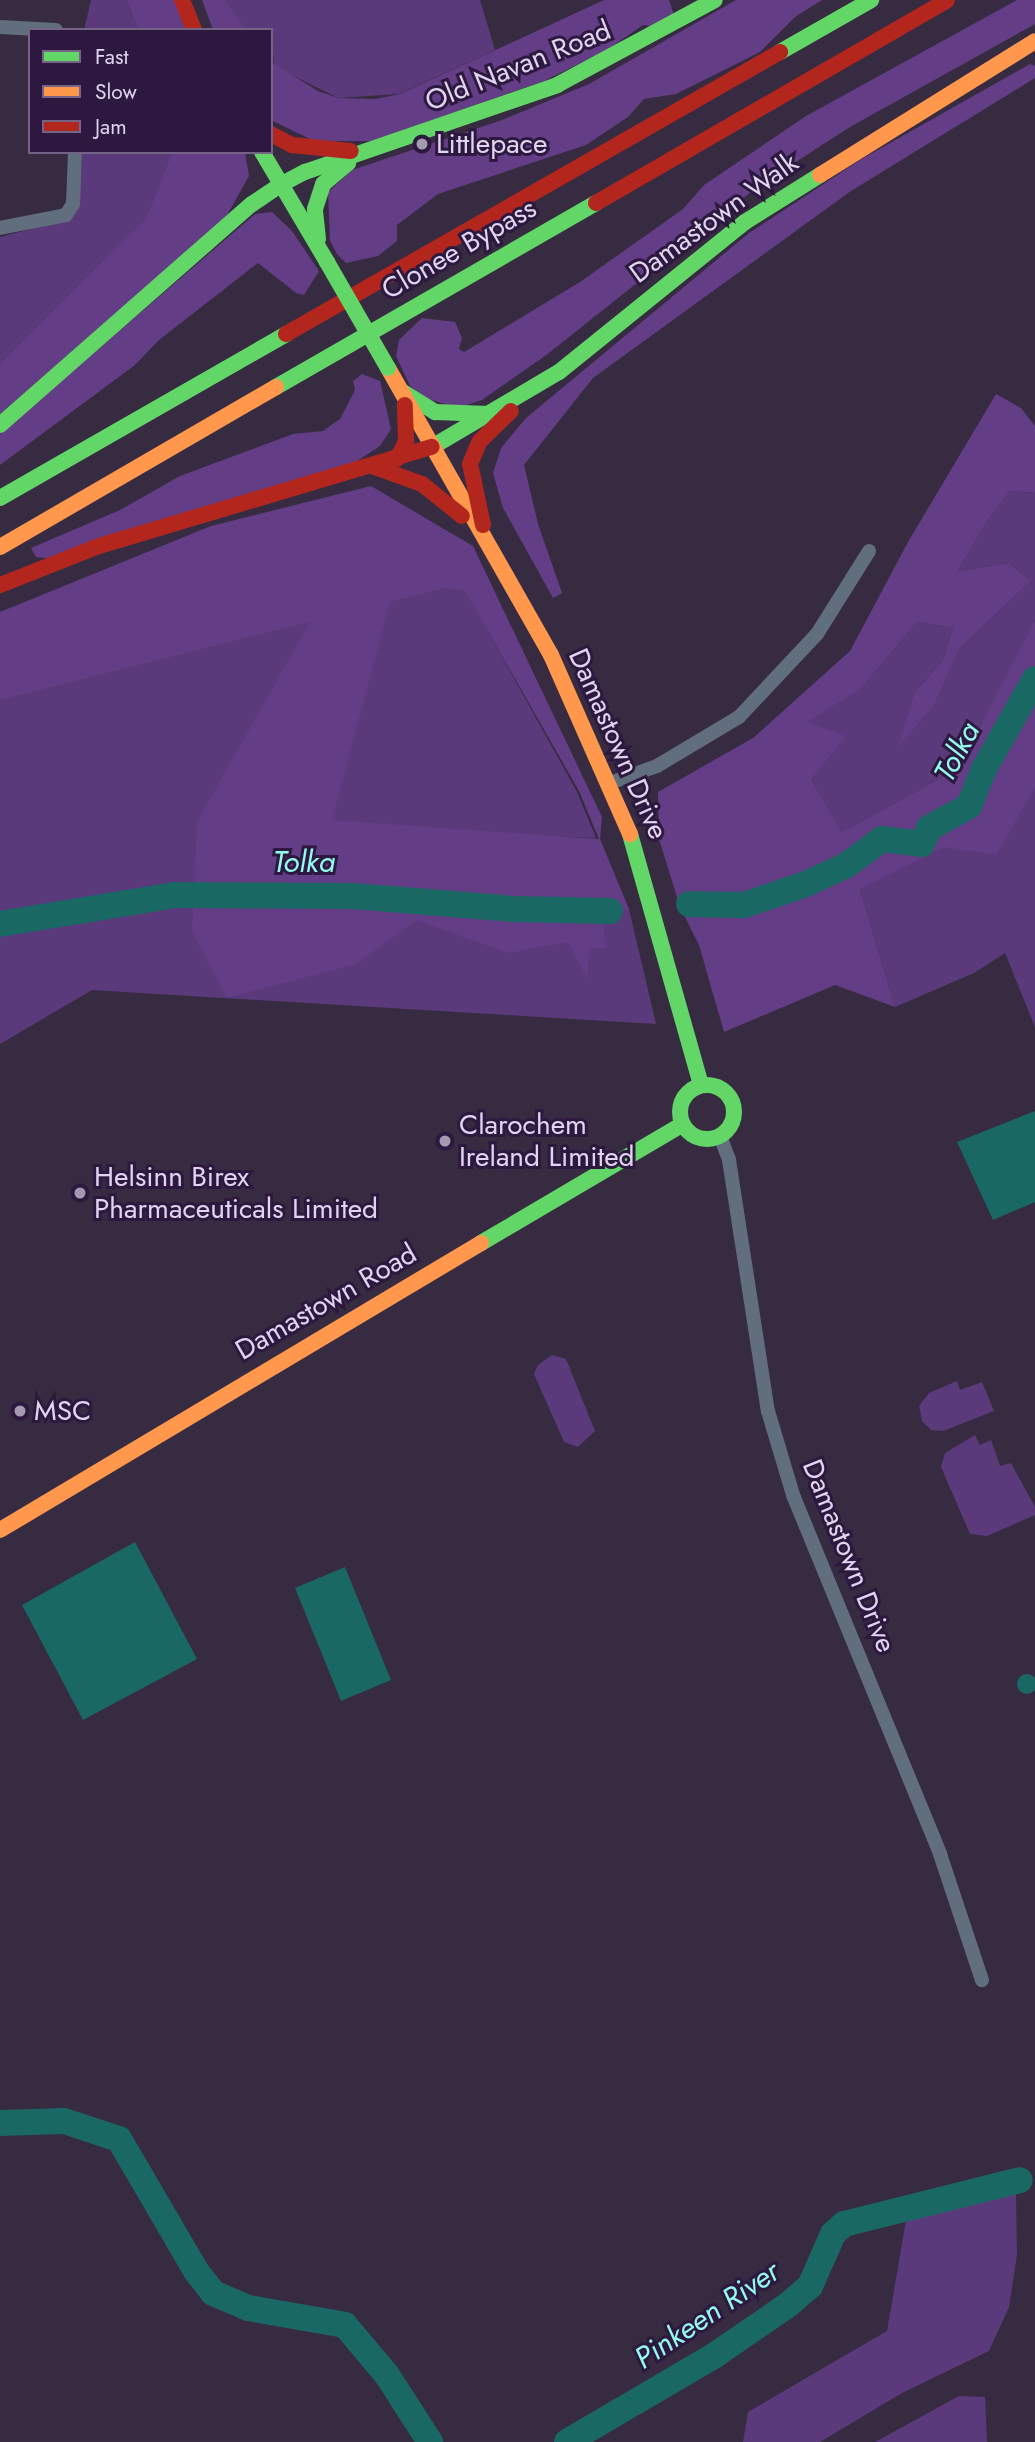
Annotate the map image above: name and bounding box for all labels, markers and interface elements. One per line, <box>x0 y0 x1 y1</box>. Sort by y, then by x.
street label: Old Navan Road <box>420 13 616 119</box>
legend <box>28 28 273 154</box>
text: Fast <box>95 42 128 72</box>
text: Slow <box>95 77 137 107</box>
text: Jam <box>95 112 127 142</box>
place label: Littlepace <box>436 127 547 161</box>
marker: Littlepace <box>414 136 430 152</box>
street label: Damastown Walk <box>623 146 805 290</box>
street label: Clonee Bypass <box>376 191 542 307</box>
street label: Damastown Drive <box>561 643 675 845</box>
water label: Tolka <box>926 716 988 788</box>
water label: Tolka <box>273 844 335 880</box>
place label: Clarochem Ireland Limited <box>459 1108 635 1174</box>
marker: Clarochem Ireland Limited <box>437 1133 453 1149</box>
place label: Helsinn Birex Pharmaceuticals Limited <box>94 1160 378 1226</box>
marker: Helsinn Birex Pharmaceuticals Limited <box>72 1185 88 1201</box>
street label: Damastown Road <box>230 1237 422 1367</box>
place label: MSC <box>34 1394 91 1428</box>
marker: MSC <box>12 1403 28 1419</box>
street label: Damastown Drive <box>795 1455 903 1657</box>
water label: Pinkeen River <box>628 2253 786 2377</box>

